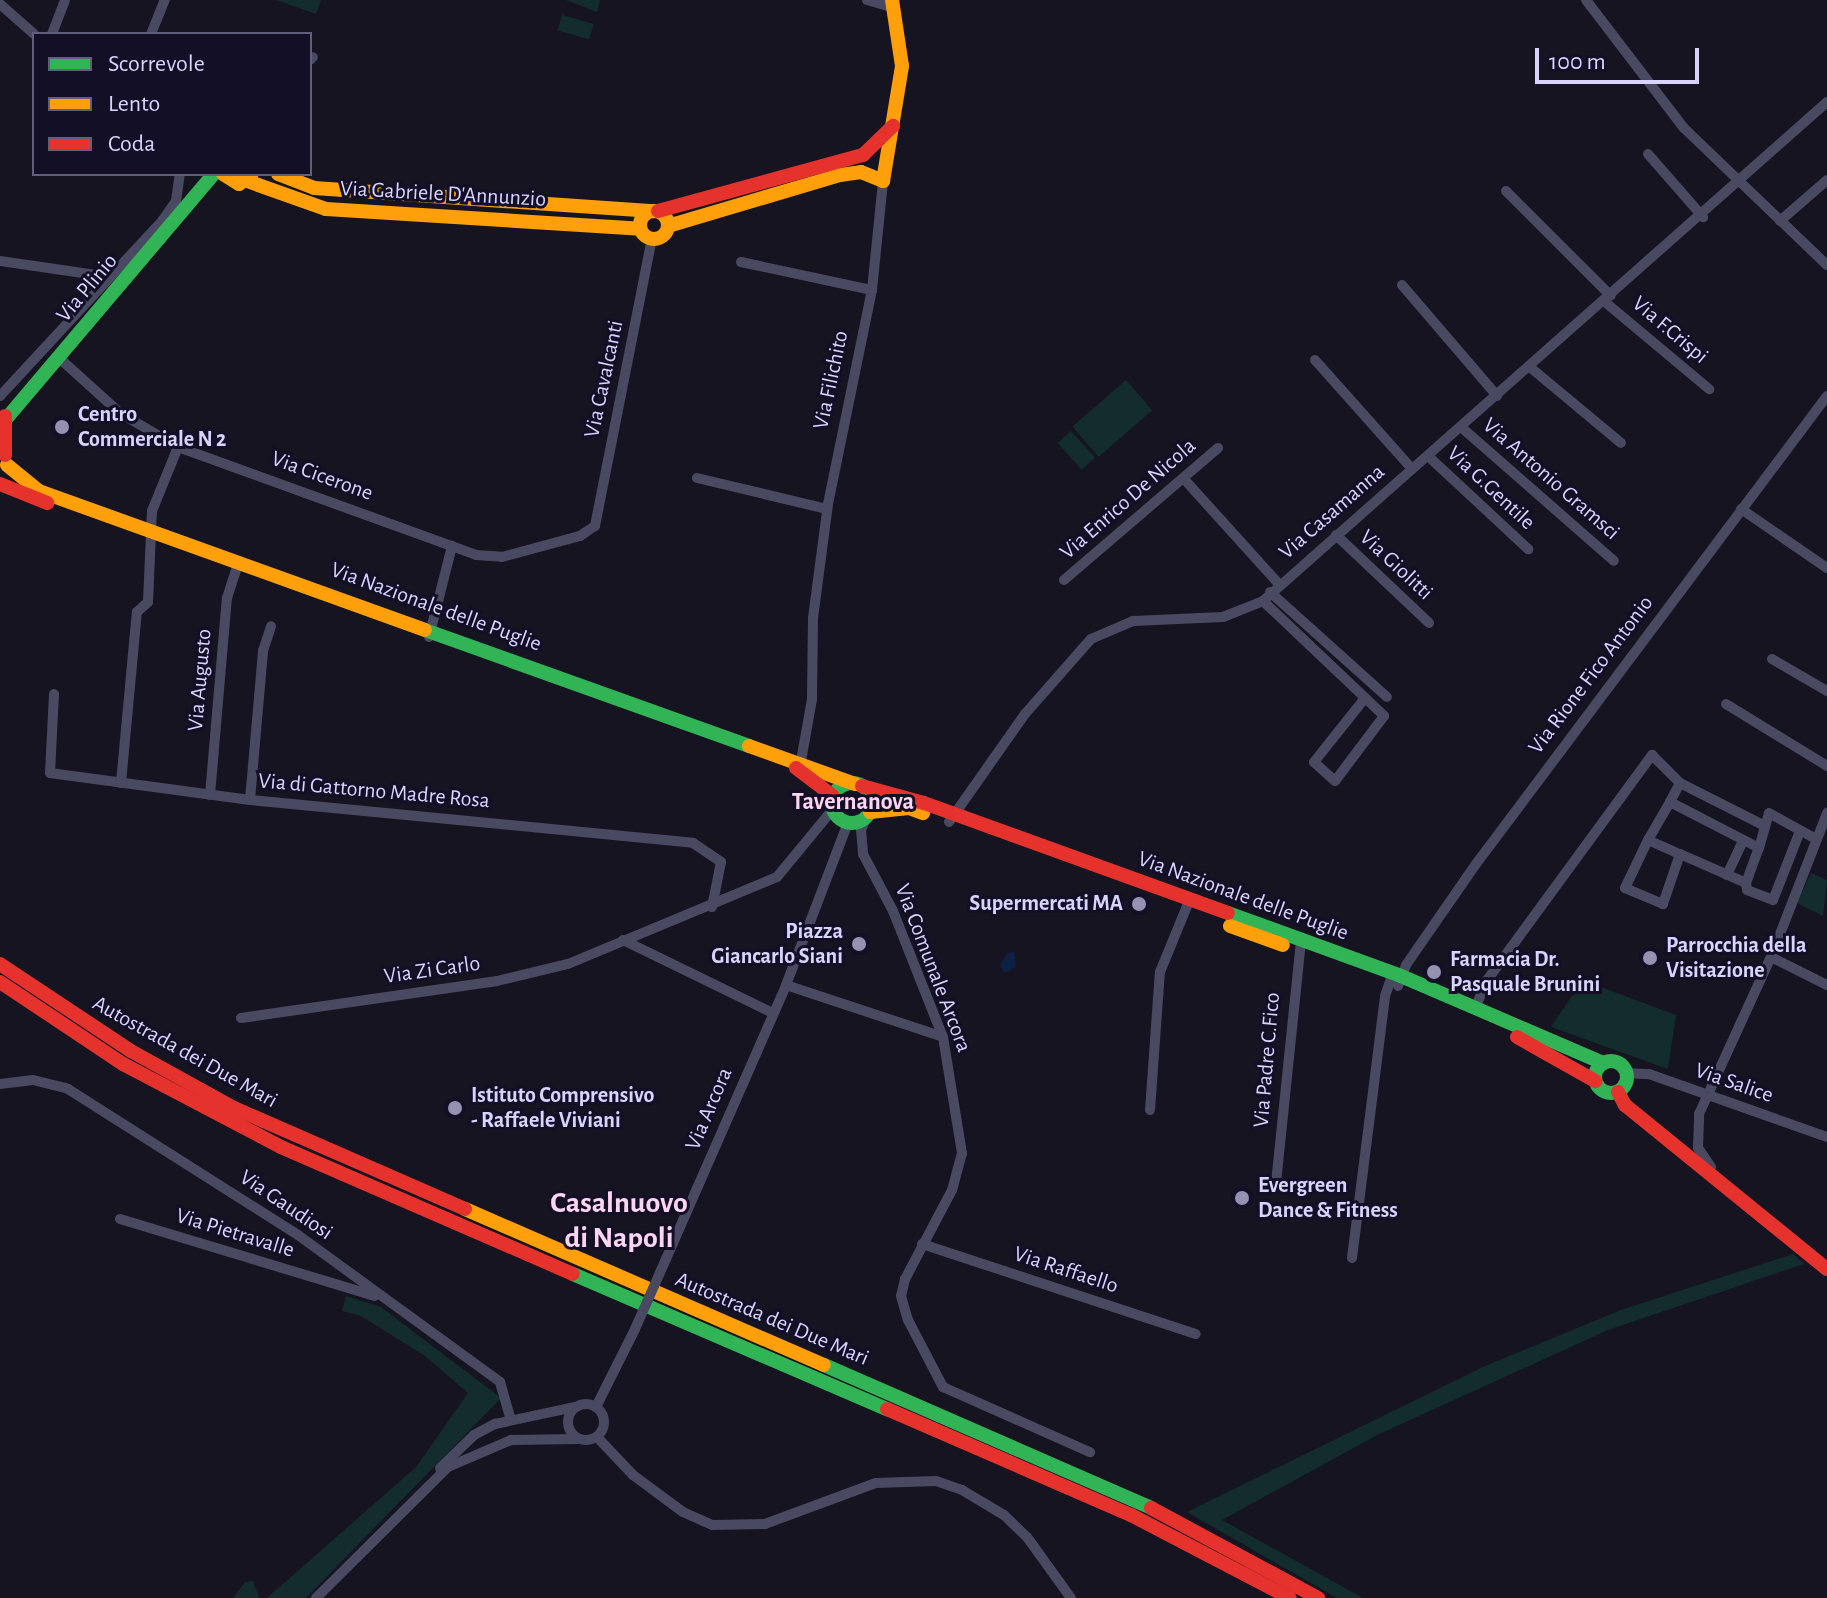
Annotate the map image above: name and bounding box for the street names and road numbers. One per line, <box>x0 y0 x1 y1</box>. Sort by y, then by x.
street label: Via Gabriele D'Annunzio <box>339 175 547 213</box>
street label: Via Plinio <box>51 248 123 328</box>
street label: Via F.Crispi <box>1627 291 1713 369</box>
street label: Via Cavalcanti <box>579 318 629 440</box>
street label: Via Filichito <box>808 328 854 432</box>
street label: Via Antonio Gramsci <box>1477 412 1625 546</box>
street label: Via Enrico De Nicola <box>1055 433 1201 565</box>
street label: Via G.Gentile <box>1441 441 1541 535</box>
street label: Via Cicerone <box>268 445 376 507</box>
street label: Via Casamanna <box>1274 459 1390 565</box>
street label: Via Giolitti <box>1354 524 1438 606</box>
street label: Via Nazionale delle Puglie <box>327 557 545 657</box>
street label: Via Rione Fico Antonio <box>1523 591 1659 759</box>
street label: Via Augusto <box>182 628 218 732</box>
street label: Via di Gattorno Madre Rosa <box>257 768 491 814</box>
street label: Via Nazionale delle Puglie <box>1134 846 1352 946</box>
street label: Via Comunale Arcora <box>889 880 977 1056</box>
street label: Via Zi Carlo <box>382 950 482 990</box>
street label: Autostrada dei Due Mari <box>88 990 282 1114</box>
street label: Via Padre C.Fico <box>1248 991 1286 1129</box>
street label: Via Salice <box>1691 1057 1777 1109</box>
street label: Via Arcora <box>680 1064 738 1154</box>
street label: Via Gaudiosi <box>234 1164 338 1246</box>
street label: Via Pietravalle <box>173 1202 297 1264</box>
street label: Via Raffaello <box>1010 1241 1122 1299</box>
street label: Autostrada dei Due Mari <box>671 1266 873 1372</box>

